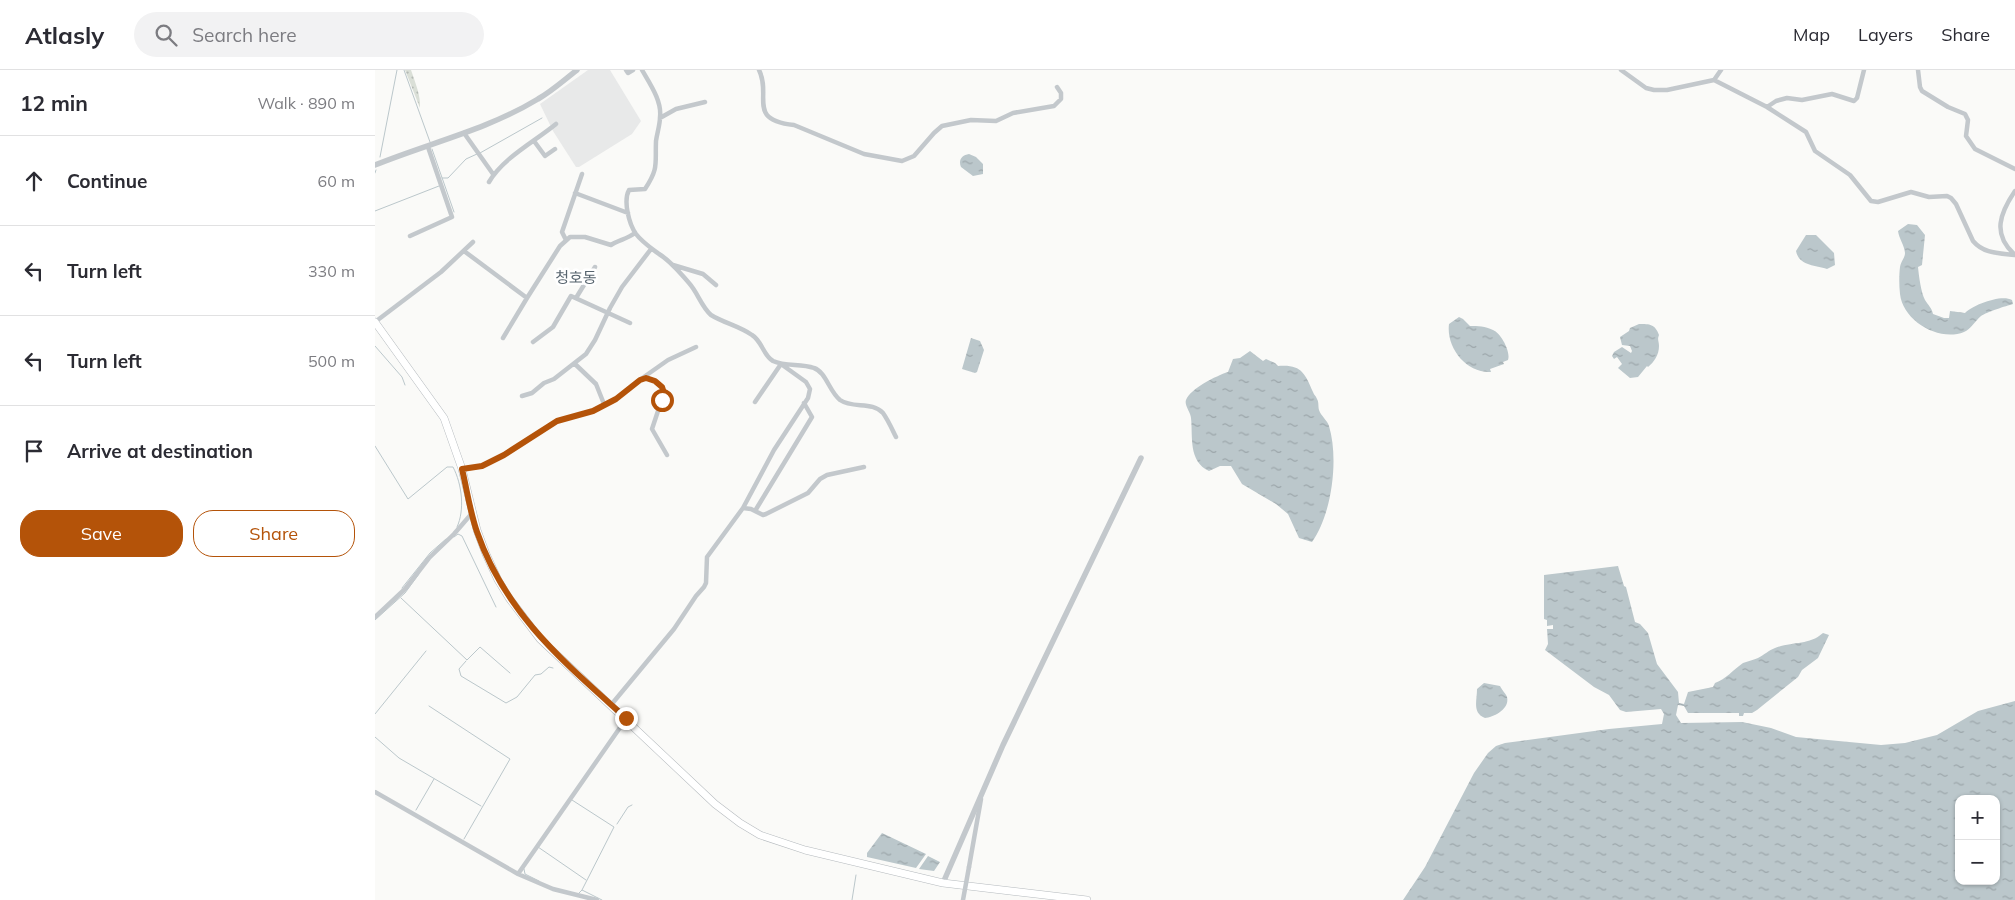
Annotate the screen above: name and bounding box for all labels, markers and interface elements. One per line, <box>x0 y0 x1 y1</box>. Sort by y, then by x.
search box <box>134 12 484 57</box>
text: Atlasly <box>25 20 104 50</box>
icon: search <box>152 21 180 49</box>
text: Search here <box>192 23 297 47</box>
text: Map <box>1793 23 1830 46</box>
text: Layers <box>1858 23 1913 46</box>
text: Share <box>1941 23 1990 46</box>
text: 12 min <box>20 90 88 116</box>
text: Walk · 890 m <box>257 93 355 113</box>
icon: ahead <box>20 167 48 195</box>
text: Continue <box>67 169 147 193</box>
text: 60 m <box>318 171 355 191</box>
icon: left <box>20 257 48 285</box>
text: Turn left <box>67 259 142 283</box>
text: 330 m <box>308 261 355 281</box>
district label: 청호동 <box>555 268 597 287</box>
icon: left <box>20 347 48 375</box>
text: Turn left <box>67 349 142 373</box>
text: 500 m <box>308 351 355 371</box>
route start <box>651 389 674 412</box>
icon: arrive <box>20 437 48 465</box>
text: Arrive at destination <box>67 439 253 463</box>
button: Save <box>20 510 183 557</box>
button: Share <box>193 510 355 557</box>
route end <box>615 707 638 730</box>
map controls <box>1955 795 2000 885</box>
button: + <box>1955 795 2000 840</box>
button: − <box>1955 840 2000 885</box>

